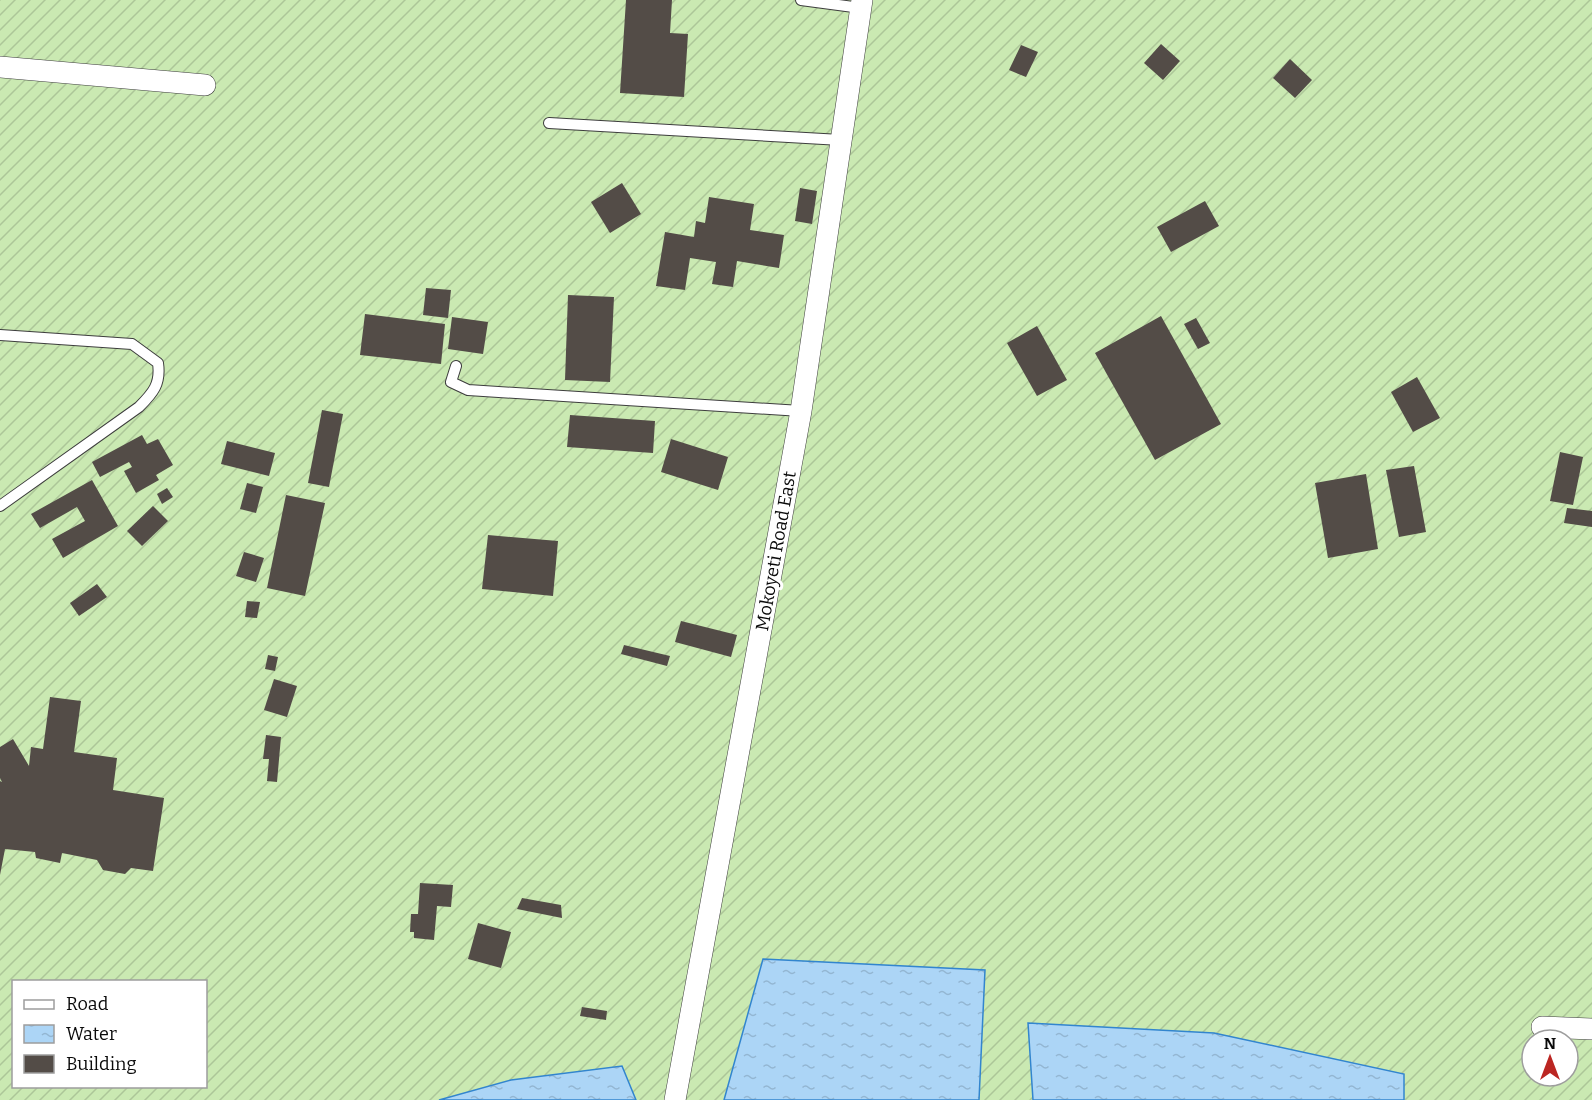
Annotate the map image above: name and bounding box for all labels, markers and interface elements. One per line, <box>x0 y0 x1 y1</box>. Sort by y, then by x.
street label: Mokoyeti Road East <box>751 469 801 633</box>
legend <box>12 980 207 1088</box>
text: Road <box>66 993 109 1015</box>
text: Water <box>66 1023 117 1045</box>
north arrow <box>1520 1028 1580 1088</box>
text: N <box>1544 1034 1556 1053</box>
text: Building <box>66 1053 137 1075</box>

